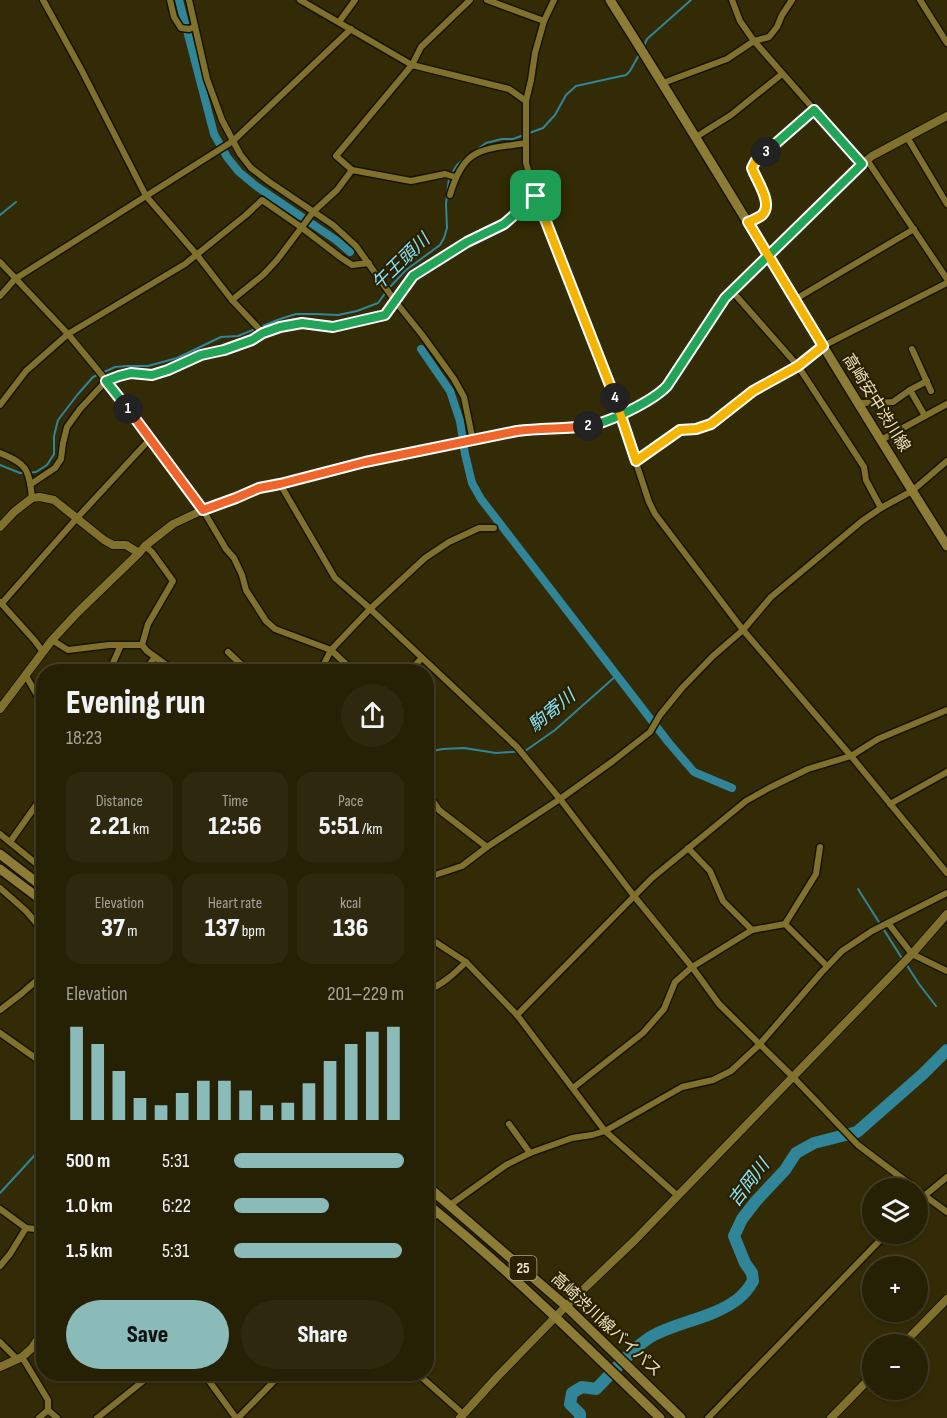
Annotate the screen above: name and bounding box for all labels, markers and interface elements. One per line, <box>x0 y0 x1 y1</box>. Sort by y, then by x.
pin: 3 <box>751 137 781 167</box>
text: 3 <box>762 142 770 161</box>
pin <box>510 170 561 221</box>
icon: arrive <box>519 179 552 212</box>
water label: 午王頭川 <box>368 228 436 295</box>
street label: 高崎安中渋川線 <box>838 350 914 456</box>
pin: 4 <box>600 383 630 413</box>
text: 4 <box>611 388 619 407</box>
pin: 1 <box>113 394 143 424</box>
text: 1 <box>125 399 131 418</box>
pin: 2 <box>573 411 603 441</box>
text: 2 <box>584 416 592 435</box>
text: Evening run <box>66 683 206 723</box>
button: share <box>341 684 404 747</box>
water label: 駒寄川 <box>525 684 581 736</box>
text: 18:23 <box>66 726 102 750</box>
text: Distance <box>96 792 143 811</box>
text: Time <box>222 792 248 811</box>
text: Pace <box>338 792 363 811</box>
text: 2.21 <box>89 811 130 842</box>
text: 12:56 <box>208 811 262 842</box>
text: 5:51 <box>319 811 359 842</box>
text: km <box>130 820 149 839</box>
text: /km <box>359 820 383 839</box>
text: Elevation <box>95 894 144 913</box>
text: Heart rate <box>208 894 262 913</box>
text: kcal <box>340 894 361 913</box>
text: 37 <box>101 913 125 944</box>
text: 137 <box>205 913 239 944</box>
text: 136 <box>333 913 368 944</box>
text: m <box>125 922 138 941</box>
text: bpm <box>239 922 265 941</box>
text: Elevation <box>66 982 128 1006</box>
text: 201–229 m <box>327 982 404 1006</box>
text: 500 m <box>66 1149 110 1173</box>
text: 5:31 <box>162 1149 189 1173</box>
water label: 吉岡川 <box>724 1154 775 1211</box>
map controls <box>862 1178 928 1400</box>
button: layers <box>862 1178 928 1244</box>
text: 1.0 km <box>66 1194 113 1218</box>
text: 6:22 <box>162 1194 191 1218</box>
text: 1.5 km <box>66 1239 112 1263</box>
text: 5:31 <box>162 1239 189 1263</box>
road number: 25 <box>510 1256 536 1280</box>
button: + <box>862 1256 928 1322</box>
street label: 高崎渋川線バイパス <box>547 1269 665 1381</box>
button: Save <box>66 1300 229 1369</box>
button: Share <box>241 1300 404 1369</box>
button: − <box>862 1334 928 1400</box>

